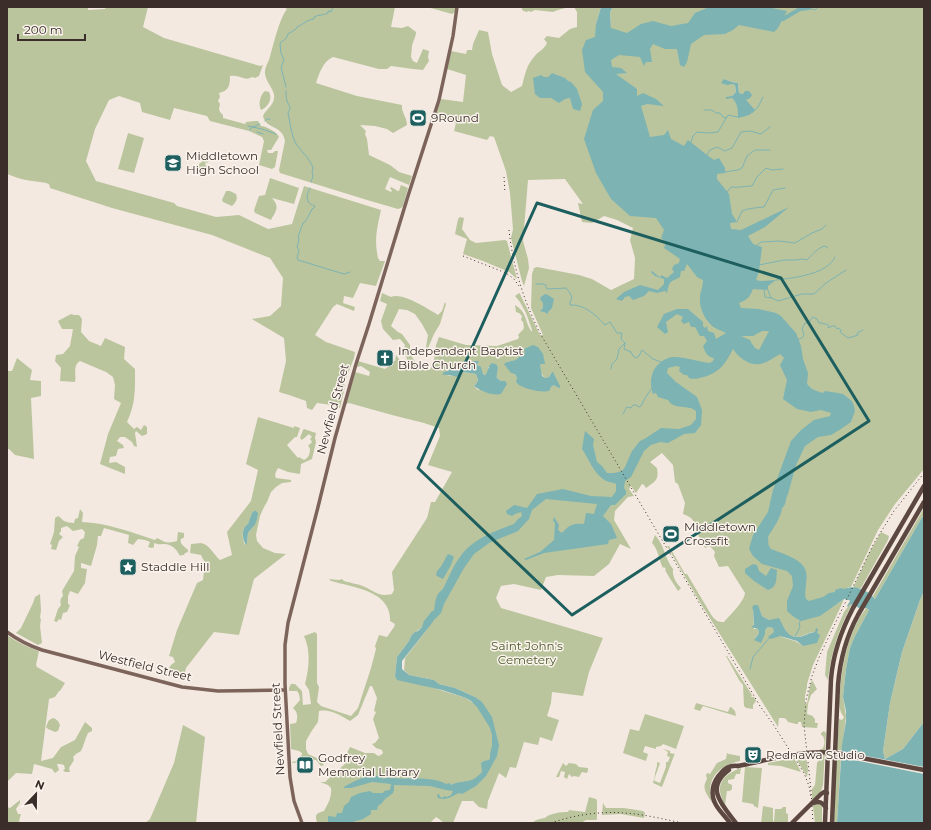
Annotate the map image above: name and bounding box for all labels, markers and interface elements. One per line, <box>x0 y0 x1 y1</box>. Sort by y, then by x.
scale bar <box>18 16 85 42</box>
text: 200 m <box>24 22 63 37</box>
sports icon: 9Round <box>408 108 428 128</box>
place label: 9Round <box>431 110 479 125</box>
place label: Middletown High School <box>186 148 259 177</box>
school or university icon: Middletown High School <box>163 153 183 173</box>
place label: Independent Baptist Bible Church <box>398 343 523 372</box>
church icon: Independent Baptist Bible Church <box>375 348 395 368</box>
street label: Newfield Street <box>313 362 352 456</box>
place label: Middletown Crossfit <box>684 519 756 548</box>
sports icon: Middletown Crossfit <box>661 524 681 544</box>
place icon: Staddle Hill <box>118 557 138 577</box>
place label: Staddle Hill <box>141 559 209 574</box>
park label: Saint John's Cemetery <box>491 638 563 667</box>
street label: Westfield Street <box>97 647 194 684</box>
street label: Newfield Street <box>268 682 287 776</box>
theatre icon: Rednawa Studio <box>743 745 763 765</box>
place label: Rednawa Studio <box>766 747 865 762</box>
place label: Godfrey Memorial Library <box>318 750 420 779</box>
library icon: Godfrey Memorial Library <box>295 755 315 775</box>
north arrow <box>16 774 56 814</box>
text: N <box>33 777 46 793</box>

